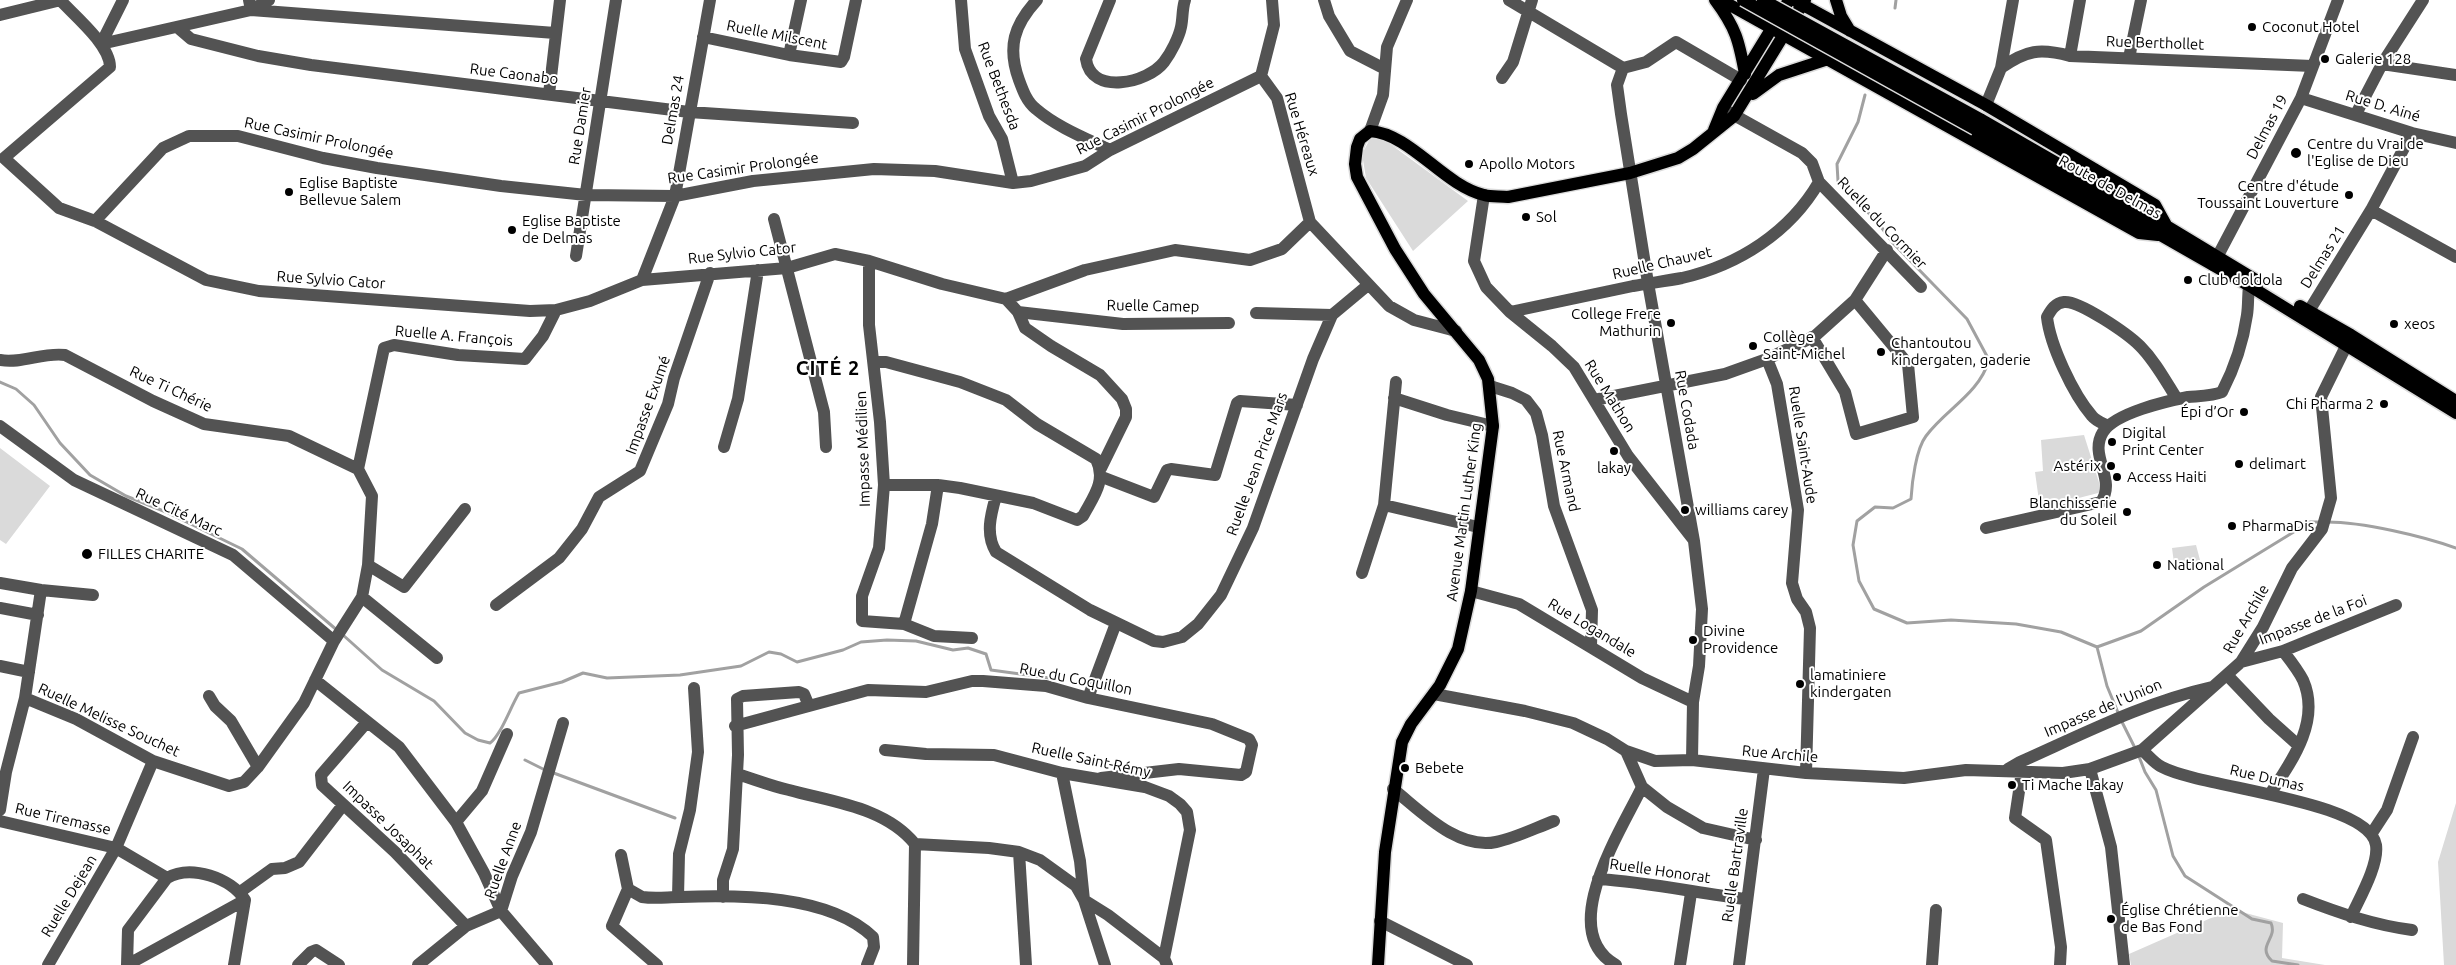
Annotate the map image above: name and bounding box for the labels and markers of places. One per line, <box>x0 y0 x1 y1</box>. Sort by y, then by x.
place label: Coconut Hotel <box>2262 18 2359 36</box>
marker: Coconut Hotel <box>2246 21 2258 33</box>
place label: Galerie 128 <box>2335 50 2411 68</box>
marker: Galerie 128 <box>2319 53 2331 65</box>
place label: Centre du Vrai de l'Eglise de Dieu <box>2307 135 2424 170</box>
marker: Centre du Vrai de l'Eglise de Dieu <box>2289 146 2303 160</box>
place label: Apollo Motors <box>1479 155 1575 173</box>
marker: Apollo Motors <box>1463 158 1475 170</box>
place label: Eglise Baptiste Bellevue Salem <box>299 174 401 209</box>
place label: Centre d'étude Toussaint Louverture <box>2197 177 2339 212</box>
marker: Eglise Baptiste Bellevue Salem <box>283 186 295 198</box>
marker: Centre d'étude Toussaint Louverture <box>2343 189 2355 201</box>
place label: Sol <box>1536 208 1557 226</box>
marker: Sol <box>1520 211 1532 223</box>
place label: Eglise Baptiste de Delmas <box>522 212 621 247</box>
marker: Eglise Baptiste de Delmas <box>506 224 518 236</box>
place label: Club doldola <box>2198 271 2283 289</box>
marker: Club doldola <box>2182 274 2194 286</box>
place label: College Frere Mathurin <box>1571 305 1661 340</box>
place label: xeos <box>2404 315 2435 333</box>
marker: College Frere Mathurin <box>1665 317 1677 329</box>
marker: xeos <box>2388 318 2400 330</box>
place label: Collège Saint-Michel <box>1763 328 1845 363</box>
place label: Chantoutou kindergaten, gaderie <box>1891 334 2031 369</box>
marker: Collège Saint-Michel <box>1747 340 1759 352</box>
marker: Chantoutou kindergaten, gaderie <box>1875 346 1887 358</box>
place label: Chi Pharma 2 <box>2286 395 2374 413</box>
marker: Chi Pharma 2 <box>2378 398 2390 410</box>
place label: Épi d’Or <box>2180 403 2234 421</box>
marker: Épi d’Or <box>2238 406 2250 418</box>
place label: Digital Print Center <box>2122 424 2204 459</box>
marker: Digital Print Center <box>2106 436 2118 448</box>
marker: lakay <box>1608 445 1620 457</box>
place label: delimart <box>2249 455 2306 473</box>
place label: Astérix <box>2053 457 2101 475</box>
marker: delimart <box>2233 458 2245 470</box>
place label: lakay <box>1597 459 1631 477</box>
marker: Astérix <box>2105 460 2117 472</box>
place label: Access Haiti <box>2127 468 2207 486</box>
marker: Access Haiti <box>2111 471 2123 483</box>
place label: Blanchisserie du Soleil <box>2029 494 2117 529</box>
place label: williams carey <box>1695 501 1788 519</box>
marker: williams carey <box>1679 504 1691 516</box>
marker: Blanchisserie du Soleil <box>2121 506 2133 518</box>
place label: PharmaDis <box>2242 517 2314 535</box>
marker: PharmaDis <box>2226 520 2238 532</box>
place label: FILLES CHARITE <box>98 545 204 563</box>
marker: FILLES CHARITE <box>80 547 94 561</box>
place label: National <box>2167 556 2224 574</box>
marker: National <box>2151 559 2163 571</box>
place label: Divine Providence <box>1703 622 1778 657</box>
marker: Divine Providence <box>1687 634 1699 646</box>
place label: lamatiniere kindergaten <box>1810 666 1892 701</box>
marker: lamatiniere kindergaten <box>1794 678 1806 690</box>
place label: Bebete <box>1415 759 1464 777</box>
marker: Bebete <box>1399 762 1411 774</box>
place label: Ti Mache Lakay <box>2022 776 2124 794</box>
marker: Ti Mache Lakay <box>2006 779 2018 791</box>
place label: Église Chrétienne de Bas Fond <box>2121 901 2239 936</box>
marker: Église Chrétienne de Bas Fond <box>2105 913 2117 925</box>

